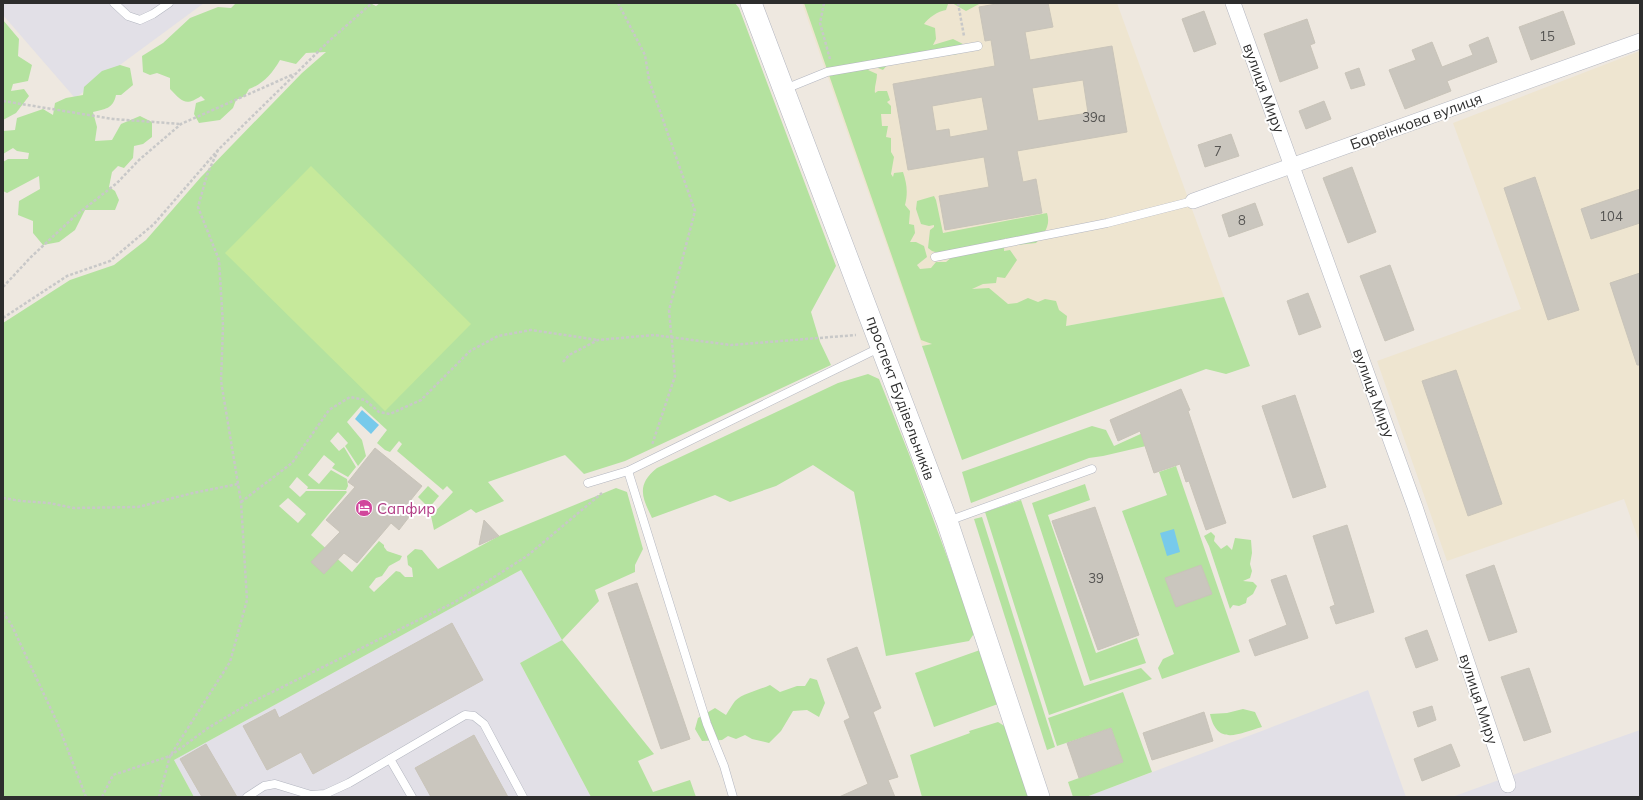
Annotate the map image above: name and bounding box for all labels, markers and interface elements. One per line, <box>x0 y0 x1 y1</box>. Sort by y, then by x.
house number: 15 <box>1539 28 1555 44</box>
street label: вулиця Миру <box>1239 41 1289 135</box>
street label: Барвінкова вулиця <box>1347 88 1485 154</box>
house number: 39а <box>1082 109 1106 125</box>
house number: 7 <box>1214 143 1222 159</box>
house number: 104 <box>1599 208 1623 224</box>
house number: 8 <box>1238 212 1246 228</box>
street label: проспект Будівельників <box>862 313 940 483</box>
street label: вулиця Миру <box>1349 346 1399 440</box>
hotel icon: Сапфир <box>354 498 374 518</box>
place label: Сапфир <box>377 499 436 518</box>
house number: 39 <box>1088 570 1104 586</box>
street label: вулиця Миру <box>1455 651 1503 747</box>

